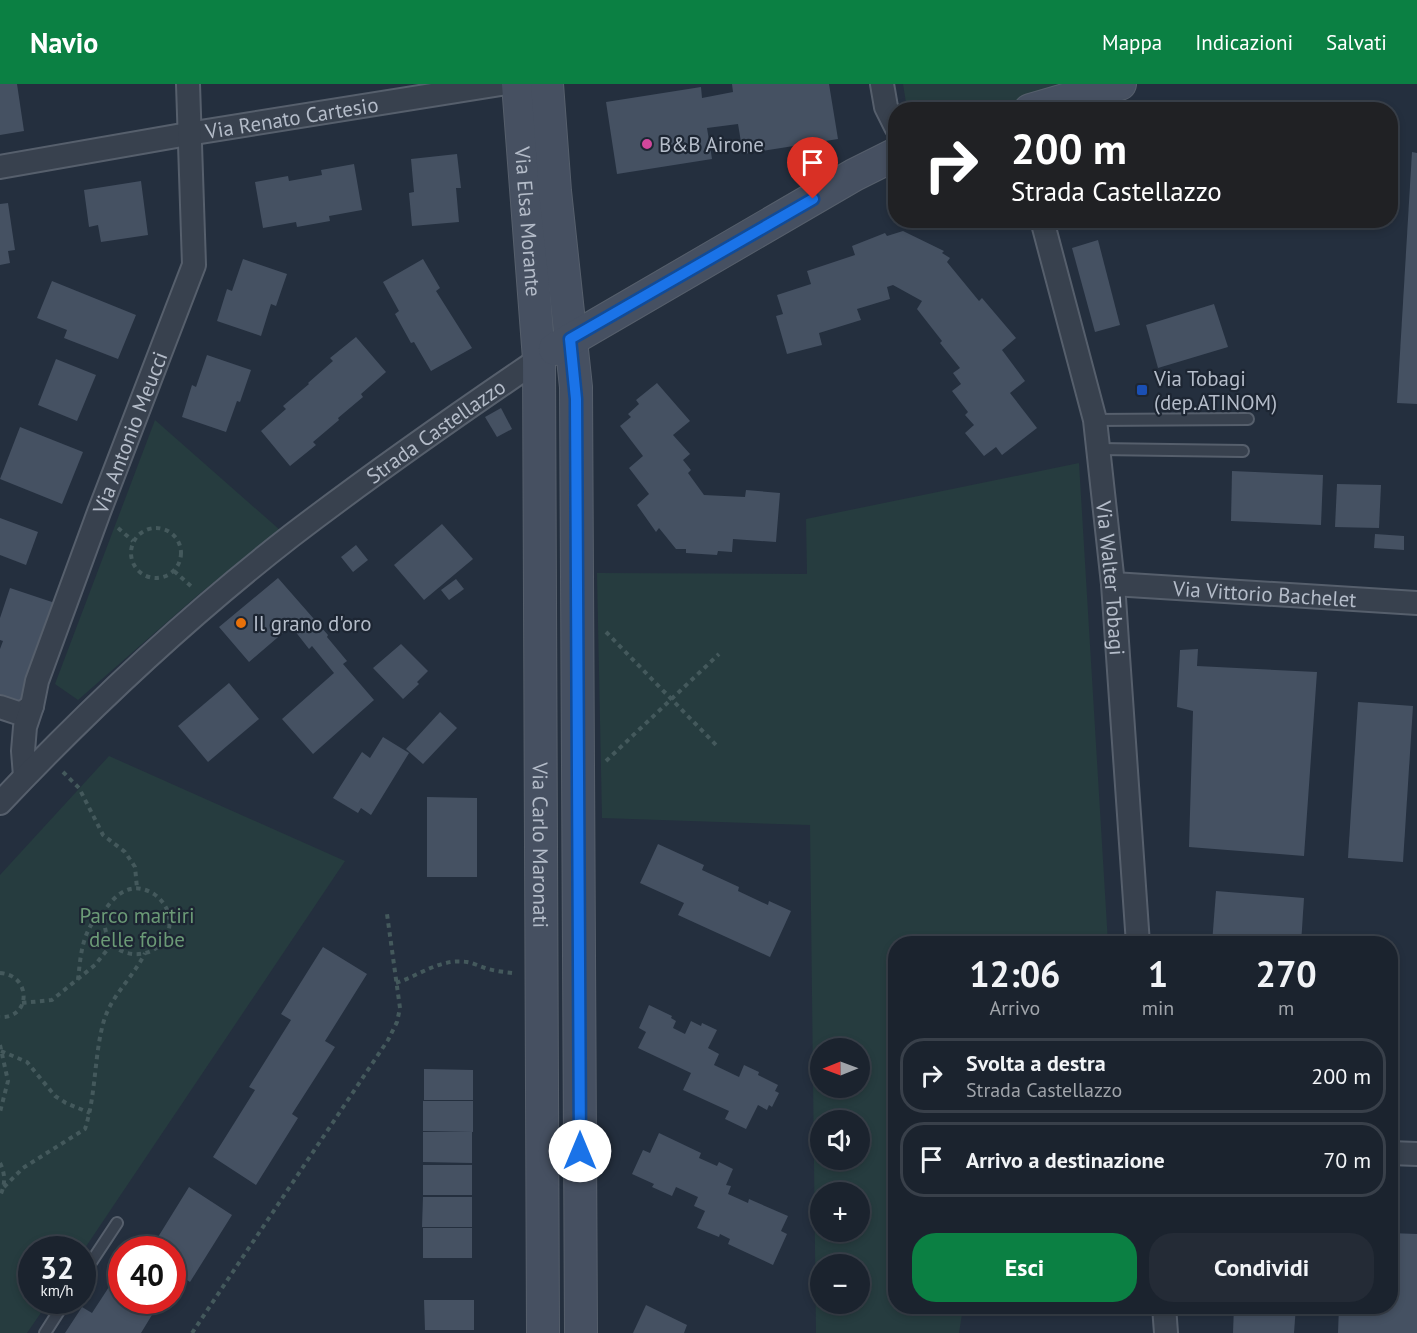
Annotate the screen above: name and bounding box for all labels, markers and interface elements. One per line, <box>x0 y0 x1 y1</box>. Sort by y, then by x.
text: Navio <box>30 24 98 61</box>
text: Mappa <box>1102 29 1162 56</box>
text: Indicazioni <box>1195 29 1293 56</box>
text: Salvati <box>1326 29 1387 56</box>
street label: Via Renato Cartesio <box>202 90 380 145</box>
text: 200 m <box>1011 121 1127 176</box>
icon: right <box>912 126 990 204</box>
place label: B&B Airone <box>659 131 764 158</box>
marker: B&B Airone <box>640 137 654 151</box>
pin <box>787 137 838 199</box>
street label: Via Elsa Morante <box>509 145 548 298</box>
icon: arrive <box>796 146 829 179</box>
text: Strada Castellazzo <box>1011 174 1222 208</box>
street label: Via Antonio Meucci <box>86 348 173 518</box>
place label: Via Tobagi (dep.ATINOM) <box>1153 365 1277 416</box>
street label: Strada Castellazzo <box>361 373 510 489</box>
marker: Via Tobagi (dep.ATINOM) <box>1135 383 1149 397</box>
street label: Via Walter Tobagi <box>1090 499 1131 656</box>
street label: Via Vittorio Bachelet <box>1171 574 1357 613</box>
place label: Il grano d'oro <box>253 610 371 637</box>
marker: Il grano d'oro <box>234 616 248 630</box>
street label: Via Carlo Maronati <box>527 761 555 928</box>
park label: Parco martiri delle foibe <box>79 902 195 953</box>
text: 12:06 <box>969 950 1061 997</box>
text: 1 <box>1148 950 1168 997</box>
text: 270 <box>1256 950 1317 997</box>
text: Arrivo <box>989 995 1040 1021</box>
text: min <box>1142 995 1174 1021</box>
text: m <box>1278 995 1294 1021</box>
north arrow <box>810 1038 870 1098</box>
map controls <box>810 1038 870 1314</box>
text: Svolta a destra <box>966 1049 1106 1077</box>
icon: right <box>915 1059 948 1092</box>
text: 200 m <box>1311 1062 1371 1090</box>
text: Strada Castellazzo <box>966 1077 1122 1103</box>
button: sound <box>810 1110 870 1170</box>
position arrow <box>548 1119 612 1183</box>
icon: arrive <box>915 1143 948 1176</box>
text: Arrivo a destinazione <box>966 1146 1165 1174</box>
text: 70 m <box>1323 1146 1371 1174</box>
button: + <box>810 1182 870 1242</box>
button: Esci <box>912 1233 1137 1302</box>
button: Condividi <box>1149 1233 1374 1302</box>
speed limit sign: 40 <box>108 1236 186 1314</box>
text: 32 <box>40 1248 74 1287</box>
button: − <box>810 1254 870 1314</box>
text: km/h <box>41 1281 73 1300</box>

